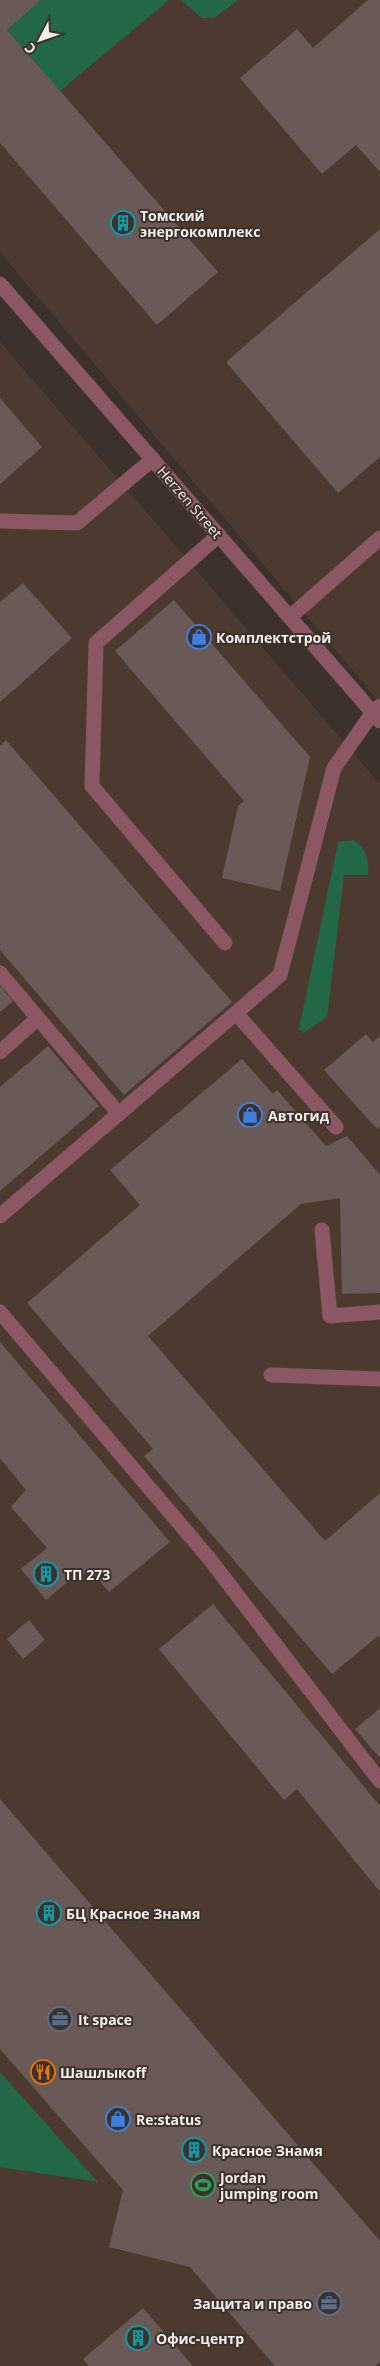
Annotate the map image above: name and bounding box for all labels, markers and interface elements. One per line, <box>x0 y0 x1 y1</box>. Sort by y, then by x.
north arrow <box>15 15 65 65</box>
text: С <box>20 39 40 58</box>
place label: Томский энергокомплекс <box>140 206 260 241</box>
building icon: Томский энергокомплекс <box>110 210 136 236</box>
street label: Herzen Street <box>153 462 227 542</box>
shop icon: Комплектстрой <box>186 624 212 650</box>
place label: Комплектстрой <box>216 628 331 647</box>
shop icon: Автогид <box>237 1102 263 1128</box>
place label: Автогид <box>268 1106 330 1125</box>
building icon: ТП 273 <box>33 1561 59 1587</box>
place label: ТП 273 <box>64 1565 110 1584</box>
building icon: БЦ Красное Знамя <box>36 1900 62 1926</box>
place label: БЦ Красное Знамя <box>66 1904 200 1923</box>
office icon: It space <box>47 2006 73 2032</box>
place label: It space <box>78 2010 132 2029</box>
restaurant icon: Шашлыкoff <box>30 2059 56 2085</box>
place label: Шашлыкoff <box>60 2063 147 2082</box>
shop icon: Re:status <box>105 2106 131 2132</box>
place label: Re:status <box>136 2110 201 2129</box>
building icon: Красное Знамя <box>181 2137 207 2163</box>
place label: Красное Знамя <box>212 2141 323 2160</box>
place label: Jordan jumping room <box>218 2168 319 2203</box>
sports icon: Jordan jumping room <box>190 2172 216 2198</box>
office icon: Защита и право <box>316 2290 342 2316</box>
place label: Защита и право <box>193 2294 312 2313</box>
building icon: Офис-центр <box>125 2325 151 2351</box>
place label: Офис-центр <box>156 2329 244 2348</box>

